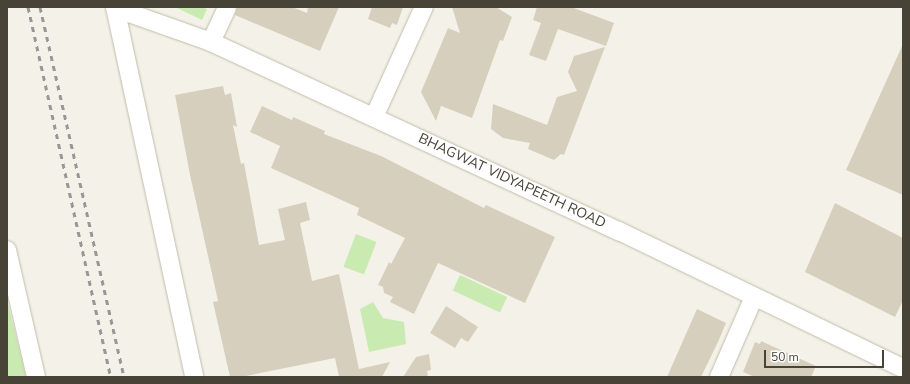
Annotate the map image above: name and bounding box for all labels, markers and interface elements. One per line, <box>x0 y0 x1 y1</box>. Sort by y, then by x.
street label: BHAGWAT VIDYAPEETH ROAD <box>416 130 608 232</box>
scale bar <box>766 342 886 368</box>
text: 50 m <box>771 349 799 365</box>

